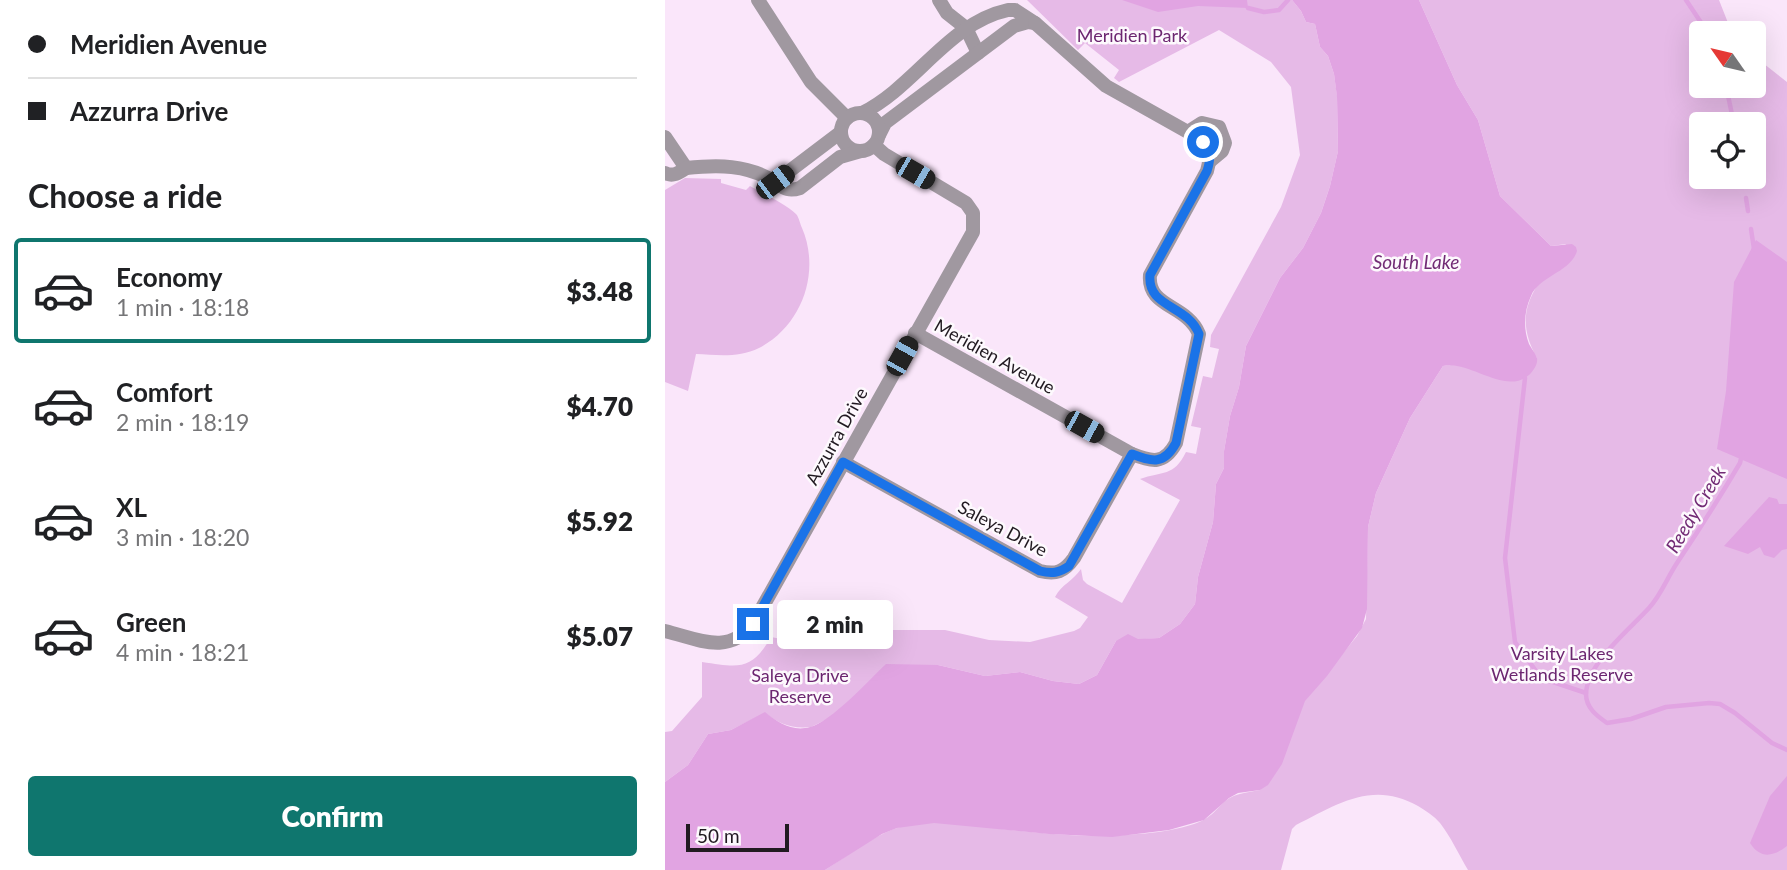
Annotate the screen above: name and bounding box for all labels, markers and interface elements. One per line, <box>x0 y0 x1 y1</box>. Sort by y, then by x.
north arrow <box>1689 21 1766 98</box>
map controls <box>1689 21 1766 189</box>
park label: Meridien Park <box>1077 24 1188 46</box>
text: Meridien Avenue <box>70 28 267 60</box>
text: Azzurra Drive <box>70 95 228 127</box>
button: locate <box>1689 112 1766 189</box>
route start <box>1187 126 1219 158</box>
car <box>892 153 939 193</box>
car <box>752 161 799 203</box>
text: Choose a ride <box>28 176 222 215</box>
water label: South Lake <box>1373 250 1459 273</box>
icon: car <box>32 259 95 322</box>
text: Economy <box>116 261 222 293</box>
text: $3.48 <box>566 275 633 307</box>
text: 1 min · 18:18 <box>116 293 249 321</box>
street label: Meridien Avenue <box>931 314 1059 398</box>
car <box>883 333 922 379</box>
icon: car <box>32 374 95 437</box>
text: Comfort <box>116 376 213 408</box>
street label: Azzurra Drive <box>800 383 872 489</box>
text: $4.70 <box>566 390 633 422</box>
text: 2 min · 18:19 <box>116 408 249 436</box>
car <box>1061 408 1108 446</box>
water label: Reedy Creek <box>1660 461 1730 556</box>
icon: car <box>32 489 95 552</box>
text: XL <box>116 491 147 523</box>
street label: Saleya Drive <box>955 495 1051 561</box>
text: $5.92 <box>566 505 633 537</box>
text: 3 min · 18:20 <box>116 523 249 551</box>
callout: 2 min <box>777 600 893 648</box>
icon: car <box>32 604 95 667</box>
text: Green <box>116 606 186 638</box>
route end <box>737 608 769 640</box>
text: 2 min <box>806 610 864 638</box>
text: $5.07 <box>566 620 633 652</box>
text: 4 min · 18:21 <box>116 638 249 666</box>
park label: Varsity Lakes Wetlands Reserve <box>1491 642 1633 685</box>
park label: Saleya Drive Reserve <box>751 664 849 707</box>
button: Confirm <box>28 776 637 856</box>
scale bar <box>686 821 789 853</box>
text: 50 m <box>697 824 740 847</box>

